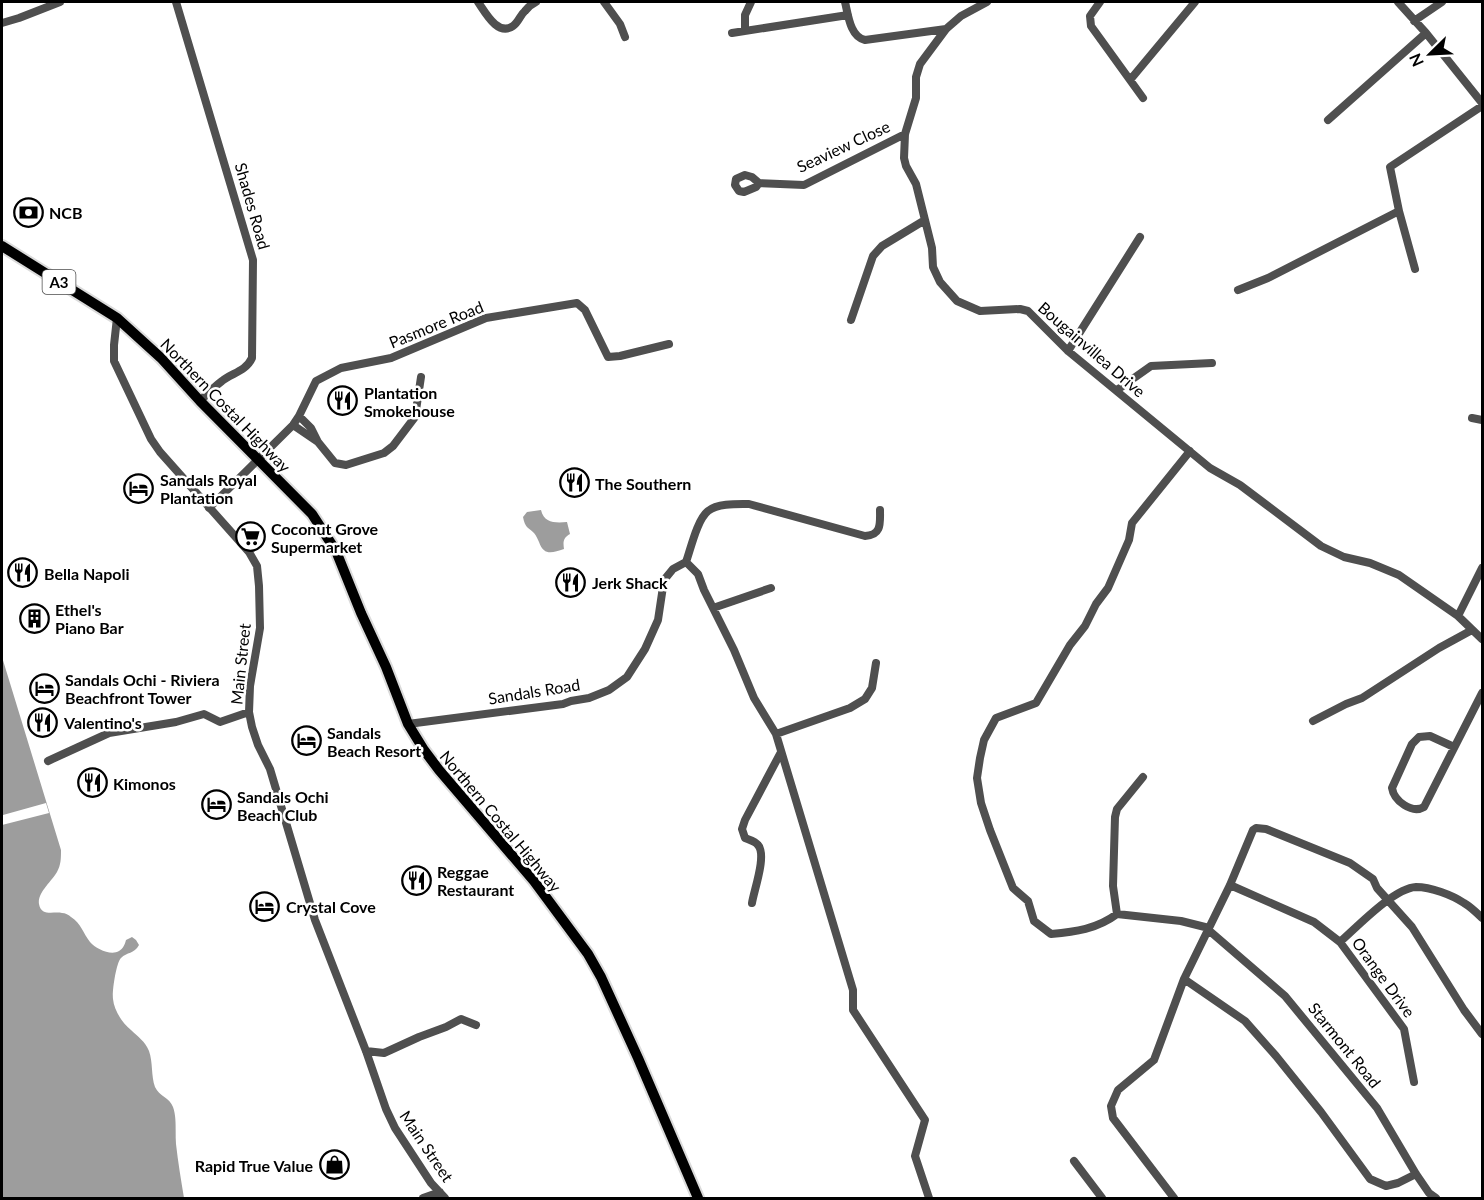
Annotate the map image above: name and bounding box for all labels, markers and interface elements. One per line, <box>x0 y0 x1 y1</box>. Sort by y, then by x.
north arrow <box>1400 24 1460 84</box>
text: N <box>1405 51 1427 70</box>
street label: Seaview Close <box>793 116 893 176</box>
street label: Shades Road <box>232 160 274 252</box>
bank icon: NCB <box>12 196 44 228</box>
place label: NCB <box>49 203 82 222</box>
road number: A3 <box>42 270 76 294</box>
street label: Pasmore Road <box>386 296 486 352</box>
street label: Bougainvillea Drive <box>1035 297 1149 401</box>
street label: Northern Costal Highway <box>157 334 295 476</box>
place label: Plantation Smokehouse <box>364 383 455 420</box>
restaurant icon: Plantation Smokehouse <box>327 385 359 417</box>
restaurant icon: The Southern <box>558 467 590 499</box>
place label: Sandals Royal Plantation <box>160 470 257 507</box>
hotel icon: Sandals Royal Plantation <box>123 472 155 504</box>
place label: The Southern <box>595 474 691 493</box>
place label: Coconut Grove Supermarket <box>271 519 379 556</box>
supermarket icon: Coconut Grove Supermarket <box>234 521 266 553</box>
restaurant icon: Bella Napoli <box>7 557 39 589</box>
place label: Bella Napoli <box>44 564 130 583</box>
restaurant icon: Jerk Shack <box>555 566 587 598</box>
place label: Jerk Shack <box>592 573 668 592</box>
place label: Ethel's Piano Bar <box>55 600 124 637</box>
building icon: Ethel's Piano Bar <box>18 602 50 634</box>
street label: Main Street <box>226 622 254 706</box>
place label: Sandals Ochi - Riviera Beachfront Tower <box>65 670 220 707</box>
hotel icon: Sandals Ochi - Riviera Beachfront Tower <box>28 672 60 704</box>
street label: Sandals Road <box>487 674 581 708</box>
restaurant icon: Valentino's <box>27 706 59 738</box>
place label: Valentino's <box>63 713 142 732</box>
place label: Sandals Beach Resort <box>327 723 421 760</box>
hotel icon: Sandals Beach Resort <box>290 725 322 757</box>
street label: Northern Costal Highway <box>436 747 566 896</box>
restaurant icon: Kimonos <box>76 767 108 799</box>
place label: Kimonos <box>113 774 176 793</box>
place label: Sandals Ochi Beach Club <box>237 787 329 824</box>
hotel icon: Sandals Ochi Beach Club <box>200 789 232 821</box>
place label: Reggae Restaurant <box>437 862 514 899</box>
restaurant icon: Reggae Restaurant <box>400 864 432 896</box>
hotel icon: Crystal Cove <box>249 890 281 922</box>
place label: Crystal Cove <box>286 897 376 916</box>
street label: Orange Drive <box>1349 933 1419 1021</box>
street label: Starmont Road <box>1305 999 1385 1091</box>
street label: Main Street <box>396 1107 458 1185</box>
shop icon: Rapid True Value <box>318 1149 350 1181</box>
place label: Rapid True Value <box>195 1156 313 1175</box>

